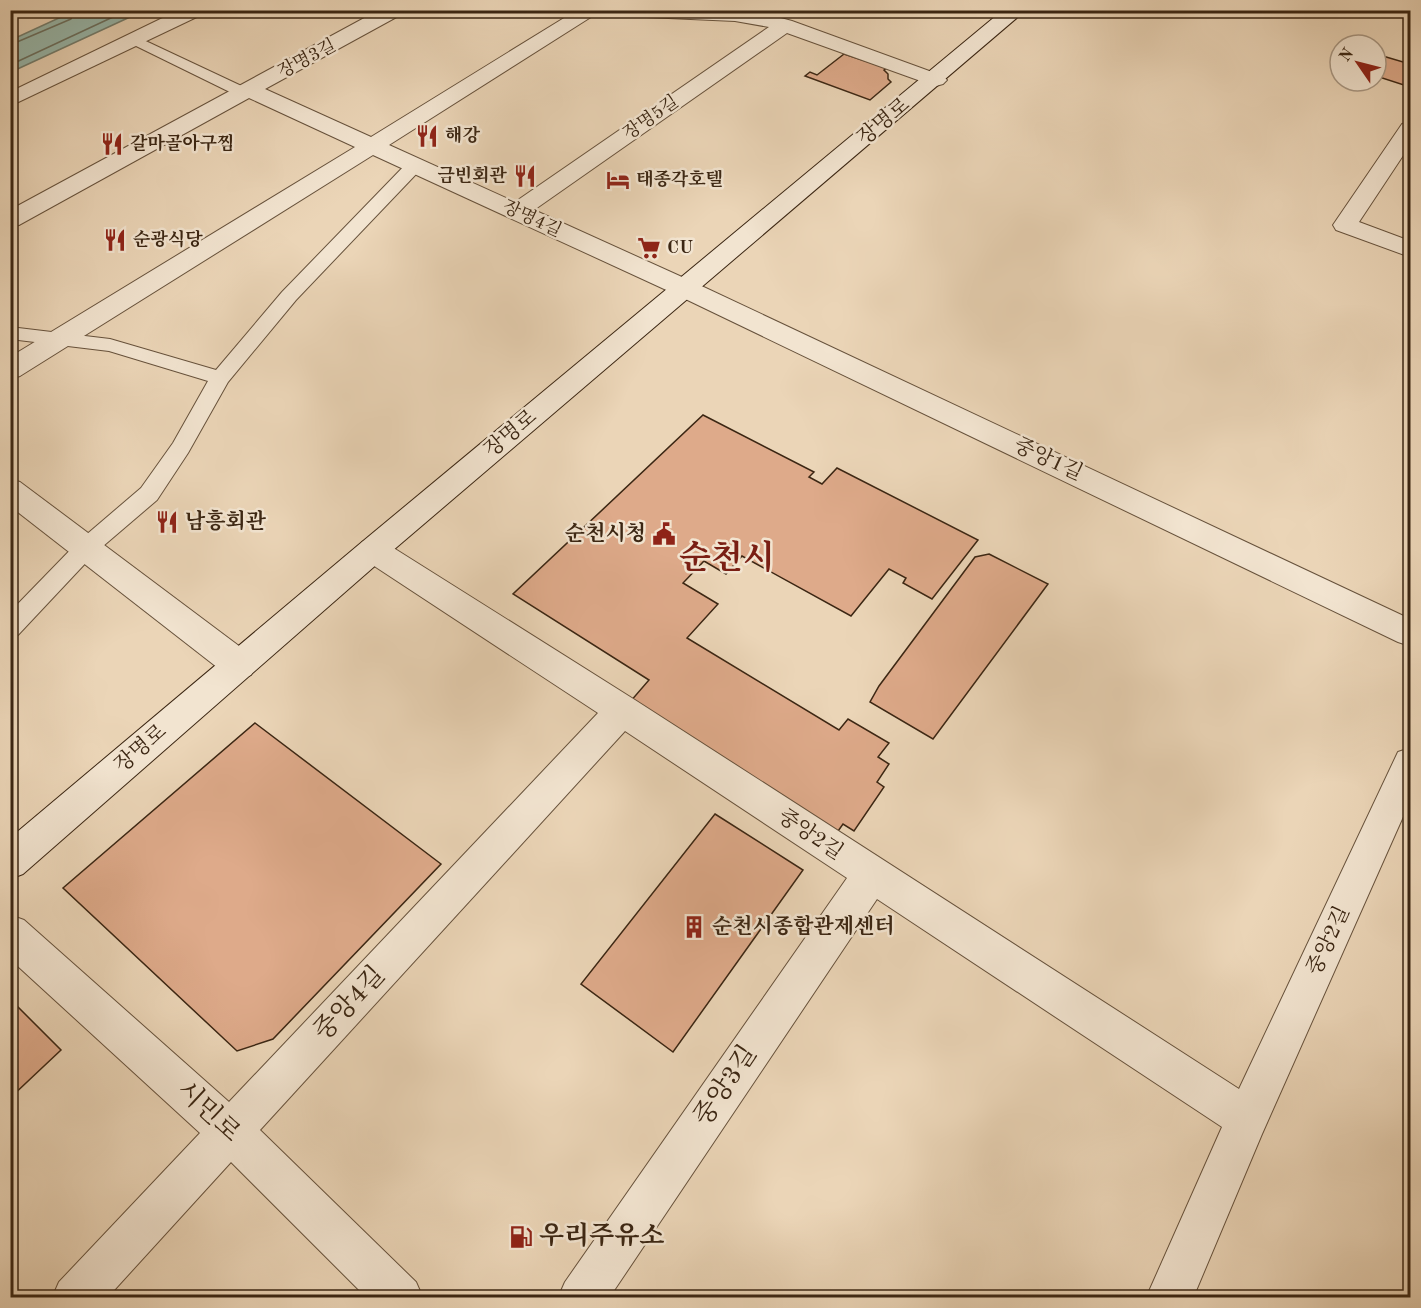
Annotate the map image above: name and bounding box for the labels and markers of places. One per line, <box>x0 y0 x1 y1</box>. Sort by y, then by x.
restaurant icon: 해강 <box>414 123 440 149</box>
place label: 해강 <box>445 125 480 145</box>
restaurant icon: 갈마골아구찜 <box>99 131 125 157</box>
place label: 갈마골아구찜 <box>130 133 234 153</box>
restaurant icon: 금빈회관 <box>512 163 538 189</box>
place label: 금빈회관 <box>437 165 508 185</box>
hotel icon: 태종각호텔 <box>605 167 631 193</box>
place label: 태종각호텔 <box>636 169 723 189</box>
restaurant icon: 순광식당 <box>102 227 128 253</box>
place label: 순광식당 <box>133 229 203 249</box>
supermarket icon: CU <box>636 235 662 261</box>
place label: CU <box>667 239 693 257</box>
restaurant icon: 남흥회관 <box>154 509 180 535</box>
place label: 남흥회관 <box>185 509 267 533</box>
place label: 순천시청 <box>565 521 646 545</box>
public building icon: 순천시청 <box>651 521 677 547</box>
building icon: 순천시종합관제센터 <box>681 914 707 940</box>
place label: 순천시종합관제센터 <box>712 914 895 938</box>
place label: 우리주유소 <box>539 1221 665 1250</box>
fuel station icon: 우리주유소 <box>508 1224 534 1250</box>

